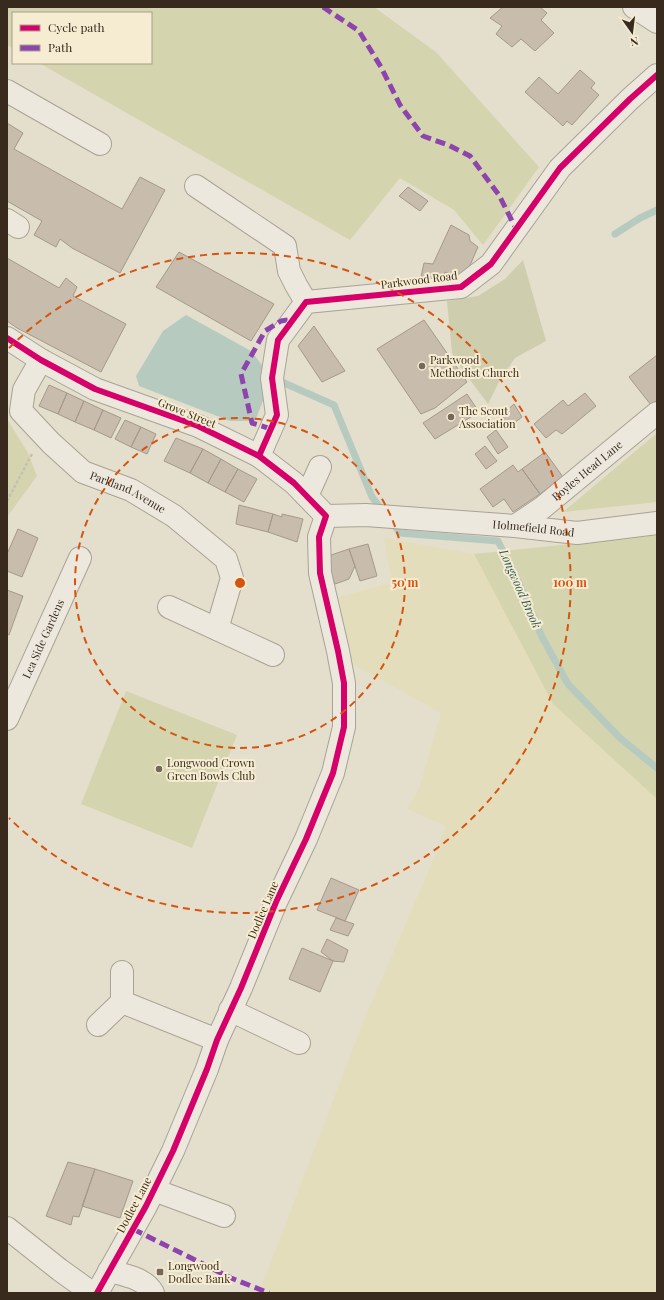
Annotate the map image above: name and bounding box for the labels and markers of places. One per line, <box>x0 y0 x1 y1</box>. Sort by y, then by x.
place label: Parkwood Methodist Church <box>430 352 520 380</box>
marker: Parkwood Methodist Church <box>417 361 427 371</box>
place label: The Scout Association <box>458 403 516 431</box>
marker: The Scout Association <box>446 412 456 422</box>
centre of rings <box>233 576 247 590</box>
place label: Longwood Crown Green Bowls Club <box>167 755 255 783</box>
marker: Longwood Crown Green Bowls Club <box>154 764 164 774</box>
place label: Longwood Dodlee Bank <box>168 1258 230 1286</box>
marker: Longwood Dodlee Bank <box>155 1267 165 1277</box>

